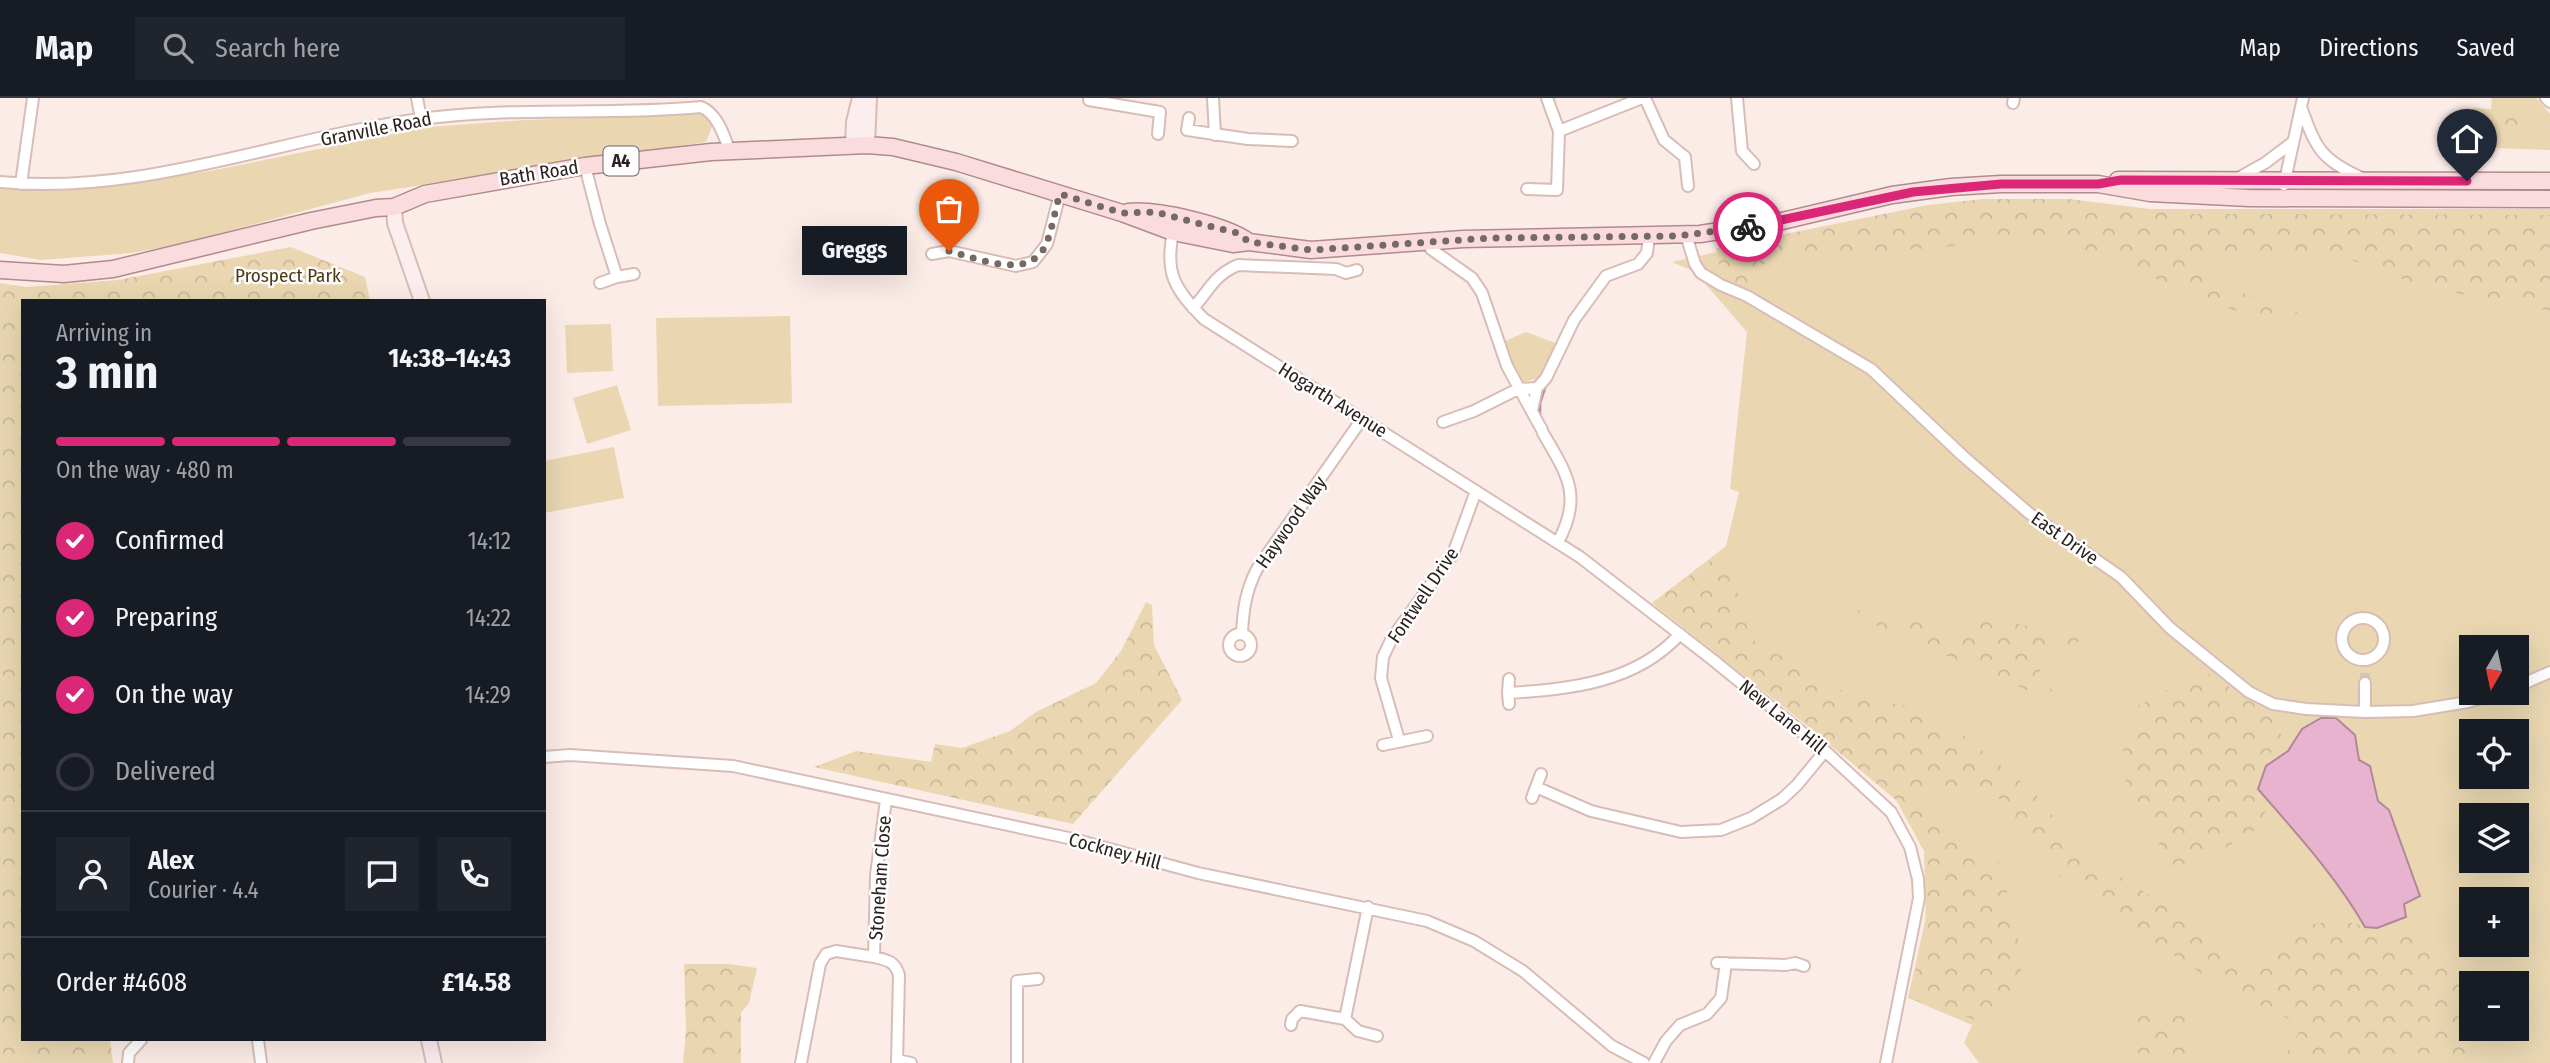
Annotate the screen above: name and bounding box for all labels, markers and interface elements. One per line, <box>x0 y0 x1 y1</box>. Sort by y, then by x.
search box <box>135 17 625 80</box>
text: Map <box>35 28 93 68</box>
icon: search <box>159 29 197 67</box>
text: Search here <box>215 33 340 64</box>
text: Map <box>2240 34 2281 62</box>
text: Directions <box>2319 34 2418 62</box>
text: Saved <box>2456 34 2515 62</box>
street label: Granville Road <box>319 107 433 151</box>
pin <box>2437 109 2497 181</box>
icon: home <box>2448 120 2486 158</box>
road number: A4 <box>604 146 638 176</box>
street label: Bath Road <box>498 155 580 191</box>
pin <box>919 179 979 251</box>
icon: bag <box>930 190 968 228</box>
courier <box>1713 192 1783 262</box>
icon: bike <box>1729 208 1767 246</box>
callout: Greggs <box>802 226 907 276</box>
text: Greggs <box>822 236 887 264</box>
park label: Prospect Park <box>235 264 341 287</box>
text: Arriving in <box>56 319 152 347</box>
text: 14:38–14:43 <box>388 343 511 374</box>
text: 3 min <box>56 345 158 400</box>
street label: Hogarth Avenue <box>1274 357 1392 443</box>
text: On the way · 480 m <box>56 456 234 484</box>
street label: Haywood Way <box>1251 471 1331 573</box>
street label: East Drive <box>2027 507 2103 569</box>
icon: check <box>56 522 94 560</box>
text: Confirmed <box>115 525 225 556</box>
text: 14:12 <box>468 527 511 555</box>
street label: Fontwell Drive <box>1383 543 1463 647</box>
icon: check <box>56 599 94 637</box>
text: Preparing <box>115 602 217 633</box>
text: 14:22 <box>466 604 511 632</box>
north arrow <box>2459 635 2529 705</box>
map controls <box>2459 635 2529 1041</box>
street label: New Lane Hill <box>1735 675 1831 759</box>
icon: check <box>56 676 94 714</box>
text: On the way <box>115 679 233 710</box>
text: 14:29 <box>465 681 511 709</box>
button: locate <box>2459 719 2529 789</box>
text: Delivered <box>115 756 216 787</box>
button: layers <box>2459 803 2529 873</box>
street label: Stoneham Close <box>864 815 896 941</box>
street label: Cockney Hill <box>1066 828 1164 874</box>
button: person <box>56 837 130 911</box>
button: chat <box>345 837 419 911</box>
button: phone <box>437 837 511 911</box>
text: Alex <box>148 845 194 876</box>
text: Courier · 4.4 <box>148 876 259 904</box>
button: + <box>2459 887 2529 957</box>
text: Order #4608 <box>56 967 187 998</box>
text: £14.58 <box>442 967 511 998</box>
button: − <box>2459 971 2529 1041</box>

